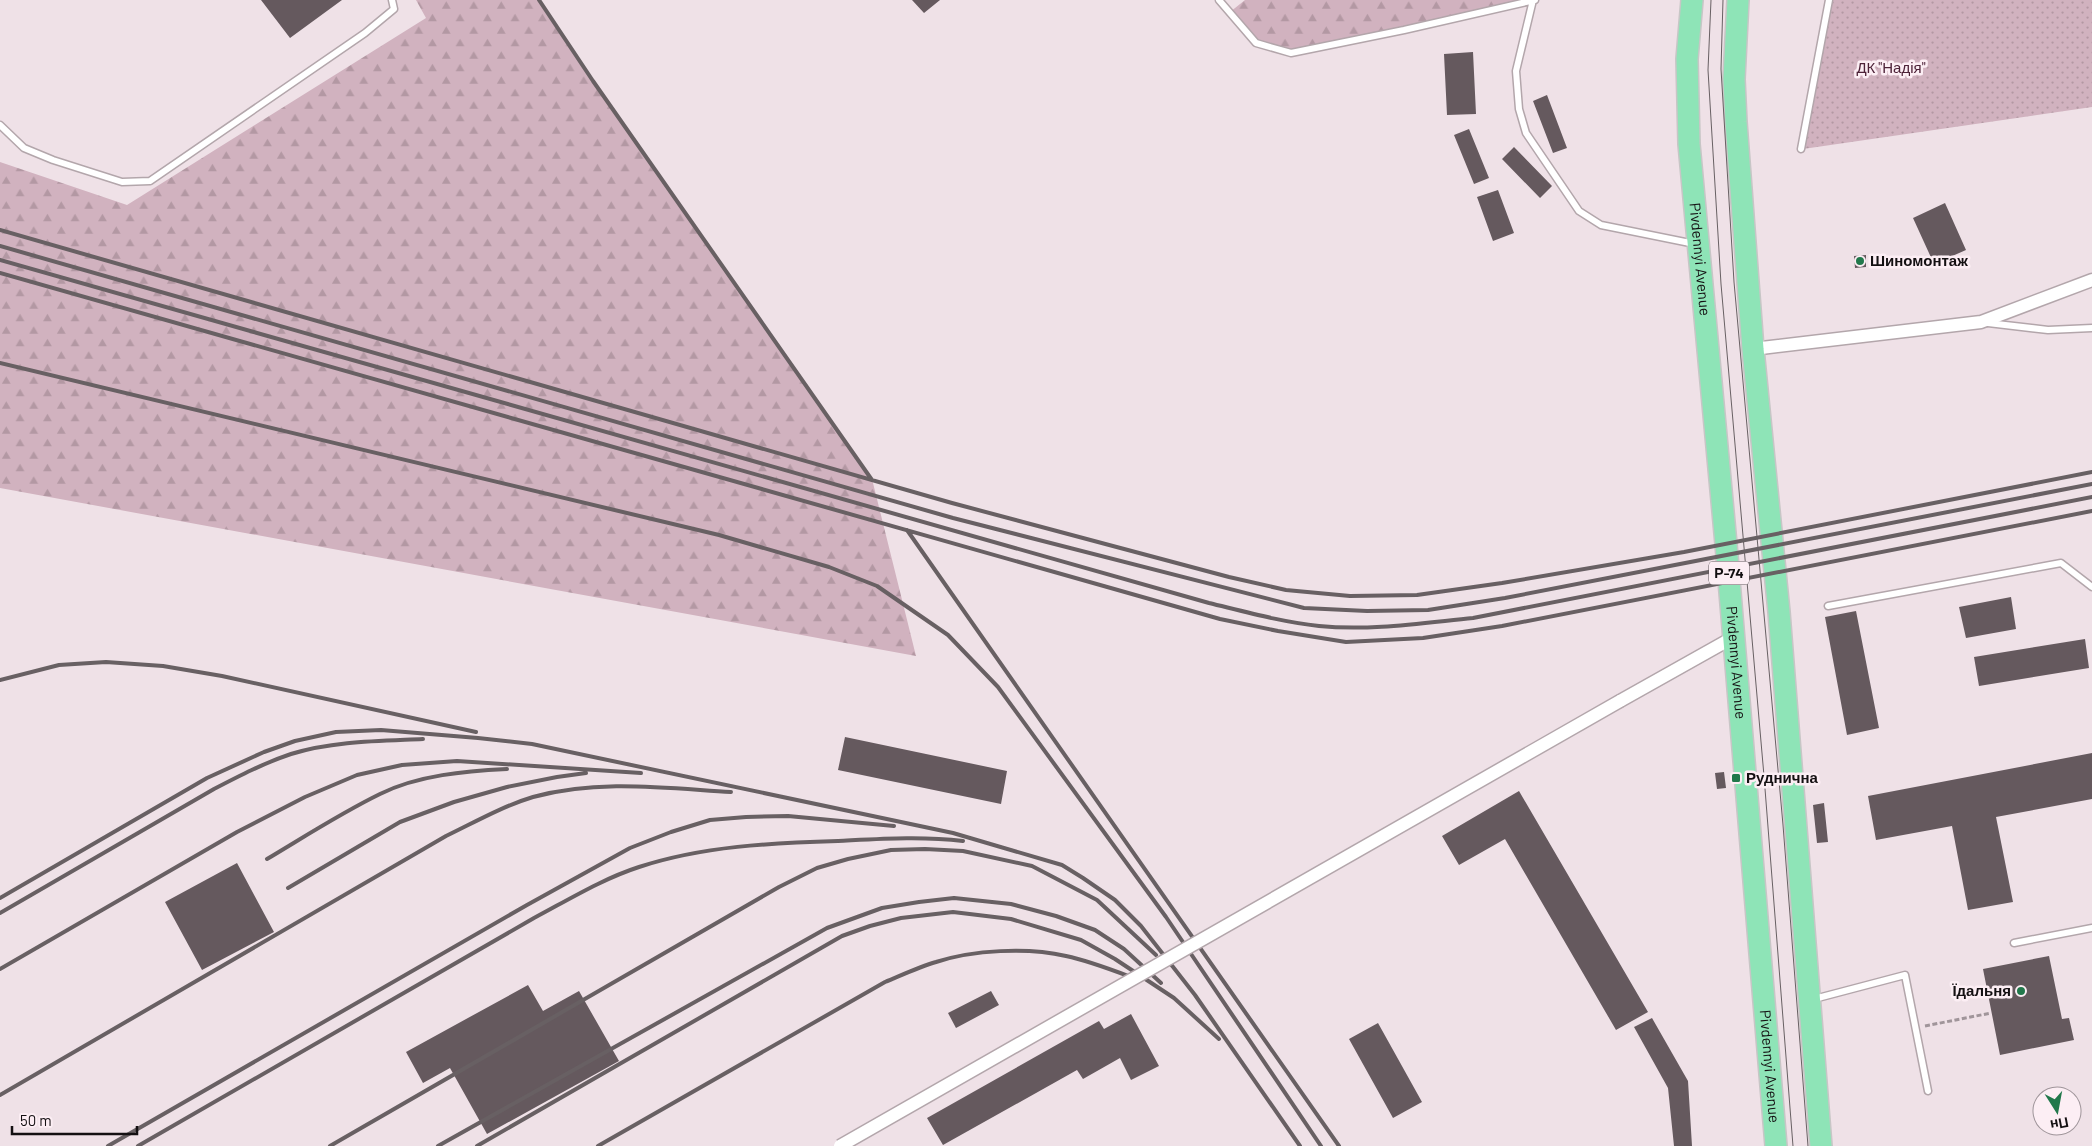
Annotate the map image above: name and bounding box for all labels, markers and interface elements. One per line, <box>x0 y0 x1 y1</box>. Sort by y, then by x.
park label: ДК "Надія" <box>1856 58 1926 76</box>
street label: Pivdennyi Avenue <box>1686 202 1715 316</box>
place label: Шиномонтаж <box>1870 251 1968 269</box>
marker: Шиномонтаж <box>1854 255 1866 267</box>
road number: Р-74 <box>1709 562 1749 584</box>
street label: Pivdennyi Avenue <box>1723 605 1751 720</box>
place label: Руднична <box>1746 768 1819 786</box>
marker: Руднична <box>1730 772 1742 784</box>
place label: Їдальня <box>1951 981 2011 999</box>
marker: Їдальня <box>2015 985 2027 997</box>
street label: Pivdennyi Avenue <box>1757 1009 1784 1123</box>
north arrow <box>2032 1086 2082 1136</box>
scale bar <box>12 1104 138 1136</box>
text: 50 m <box>20 1111 52 1129</box>
text: Пн <box>2049 1114 2070 1134</box>

